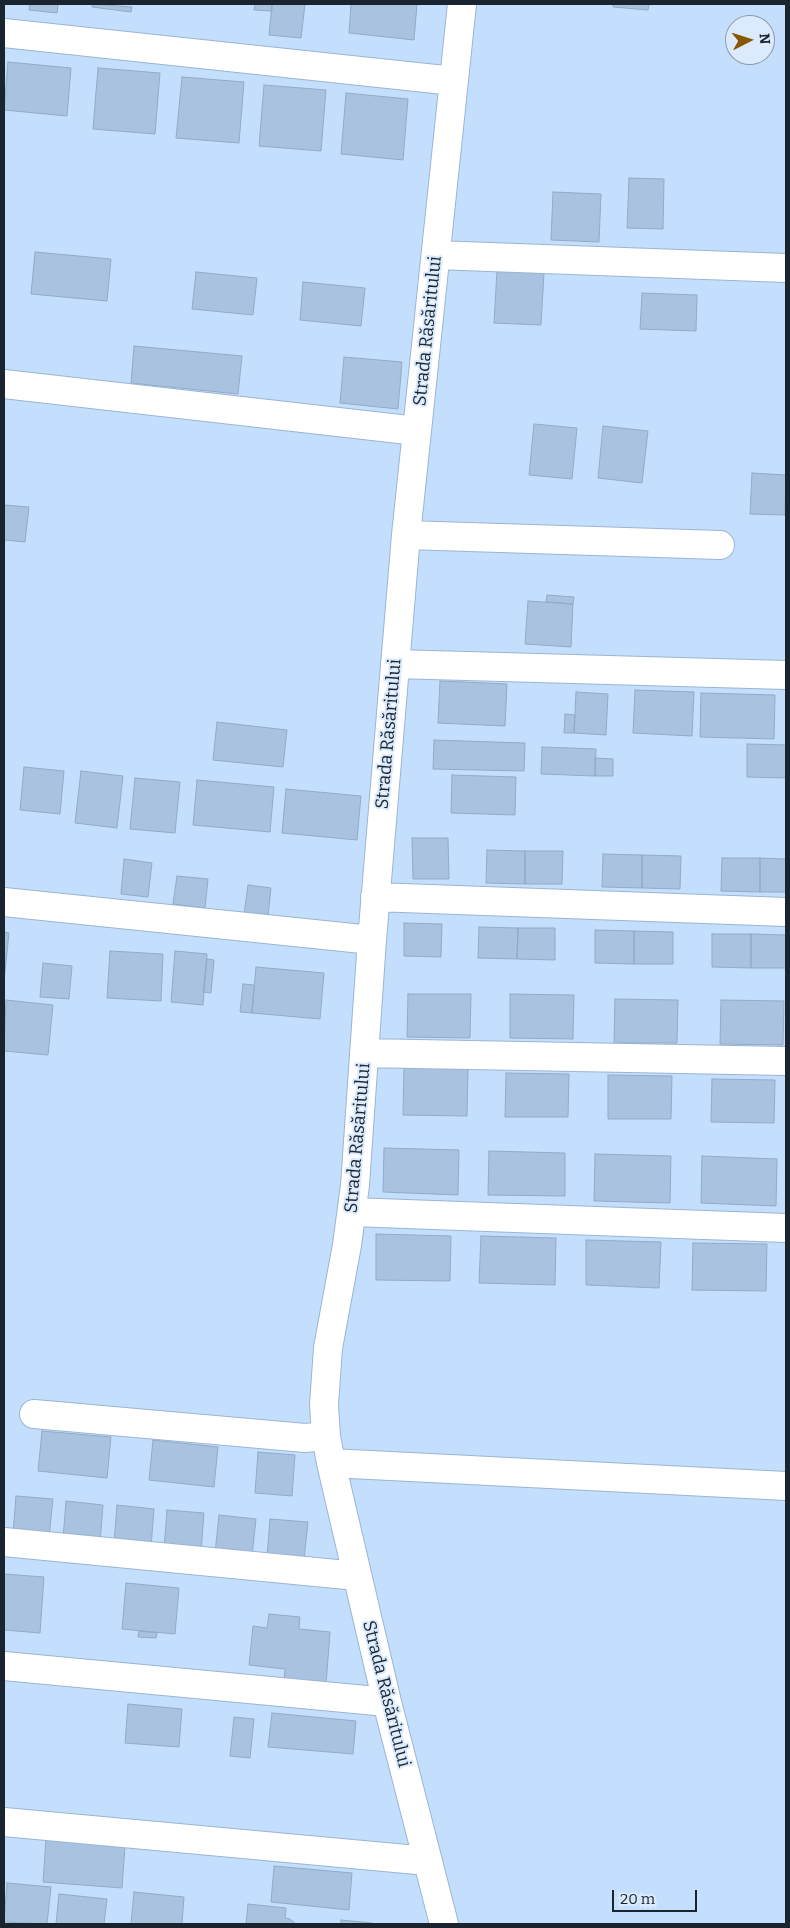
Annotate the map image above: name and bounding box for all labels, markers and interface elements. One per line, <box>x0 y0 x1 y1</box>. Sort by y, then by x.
north arrow <box>725 15 775 65</box>
text: N <box>756 33 773 45</box>
street label: Strada Răsăritului <box>409 255 447 407</box>
street label: Strada Răsăritului <box>372 658 406 810</box>
street label: Strada Răsăritului <box>341 1062 375 1214</box>
street label: Strada Răsăritului <box>357 1618 415 1770</box>
scale bar <box>615 1880 700 1912</box>
text: 20 m <box>620 1890 655 1908</box>

